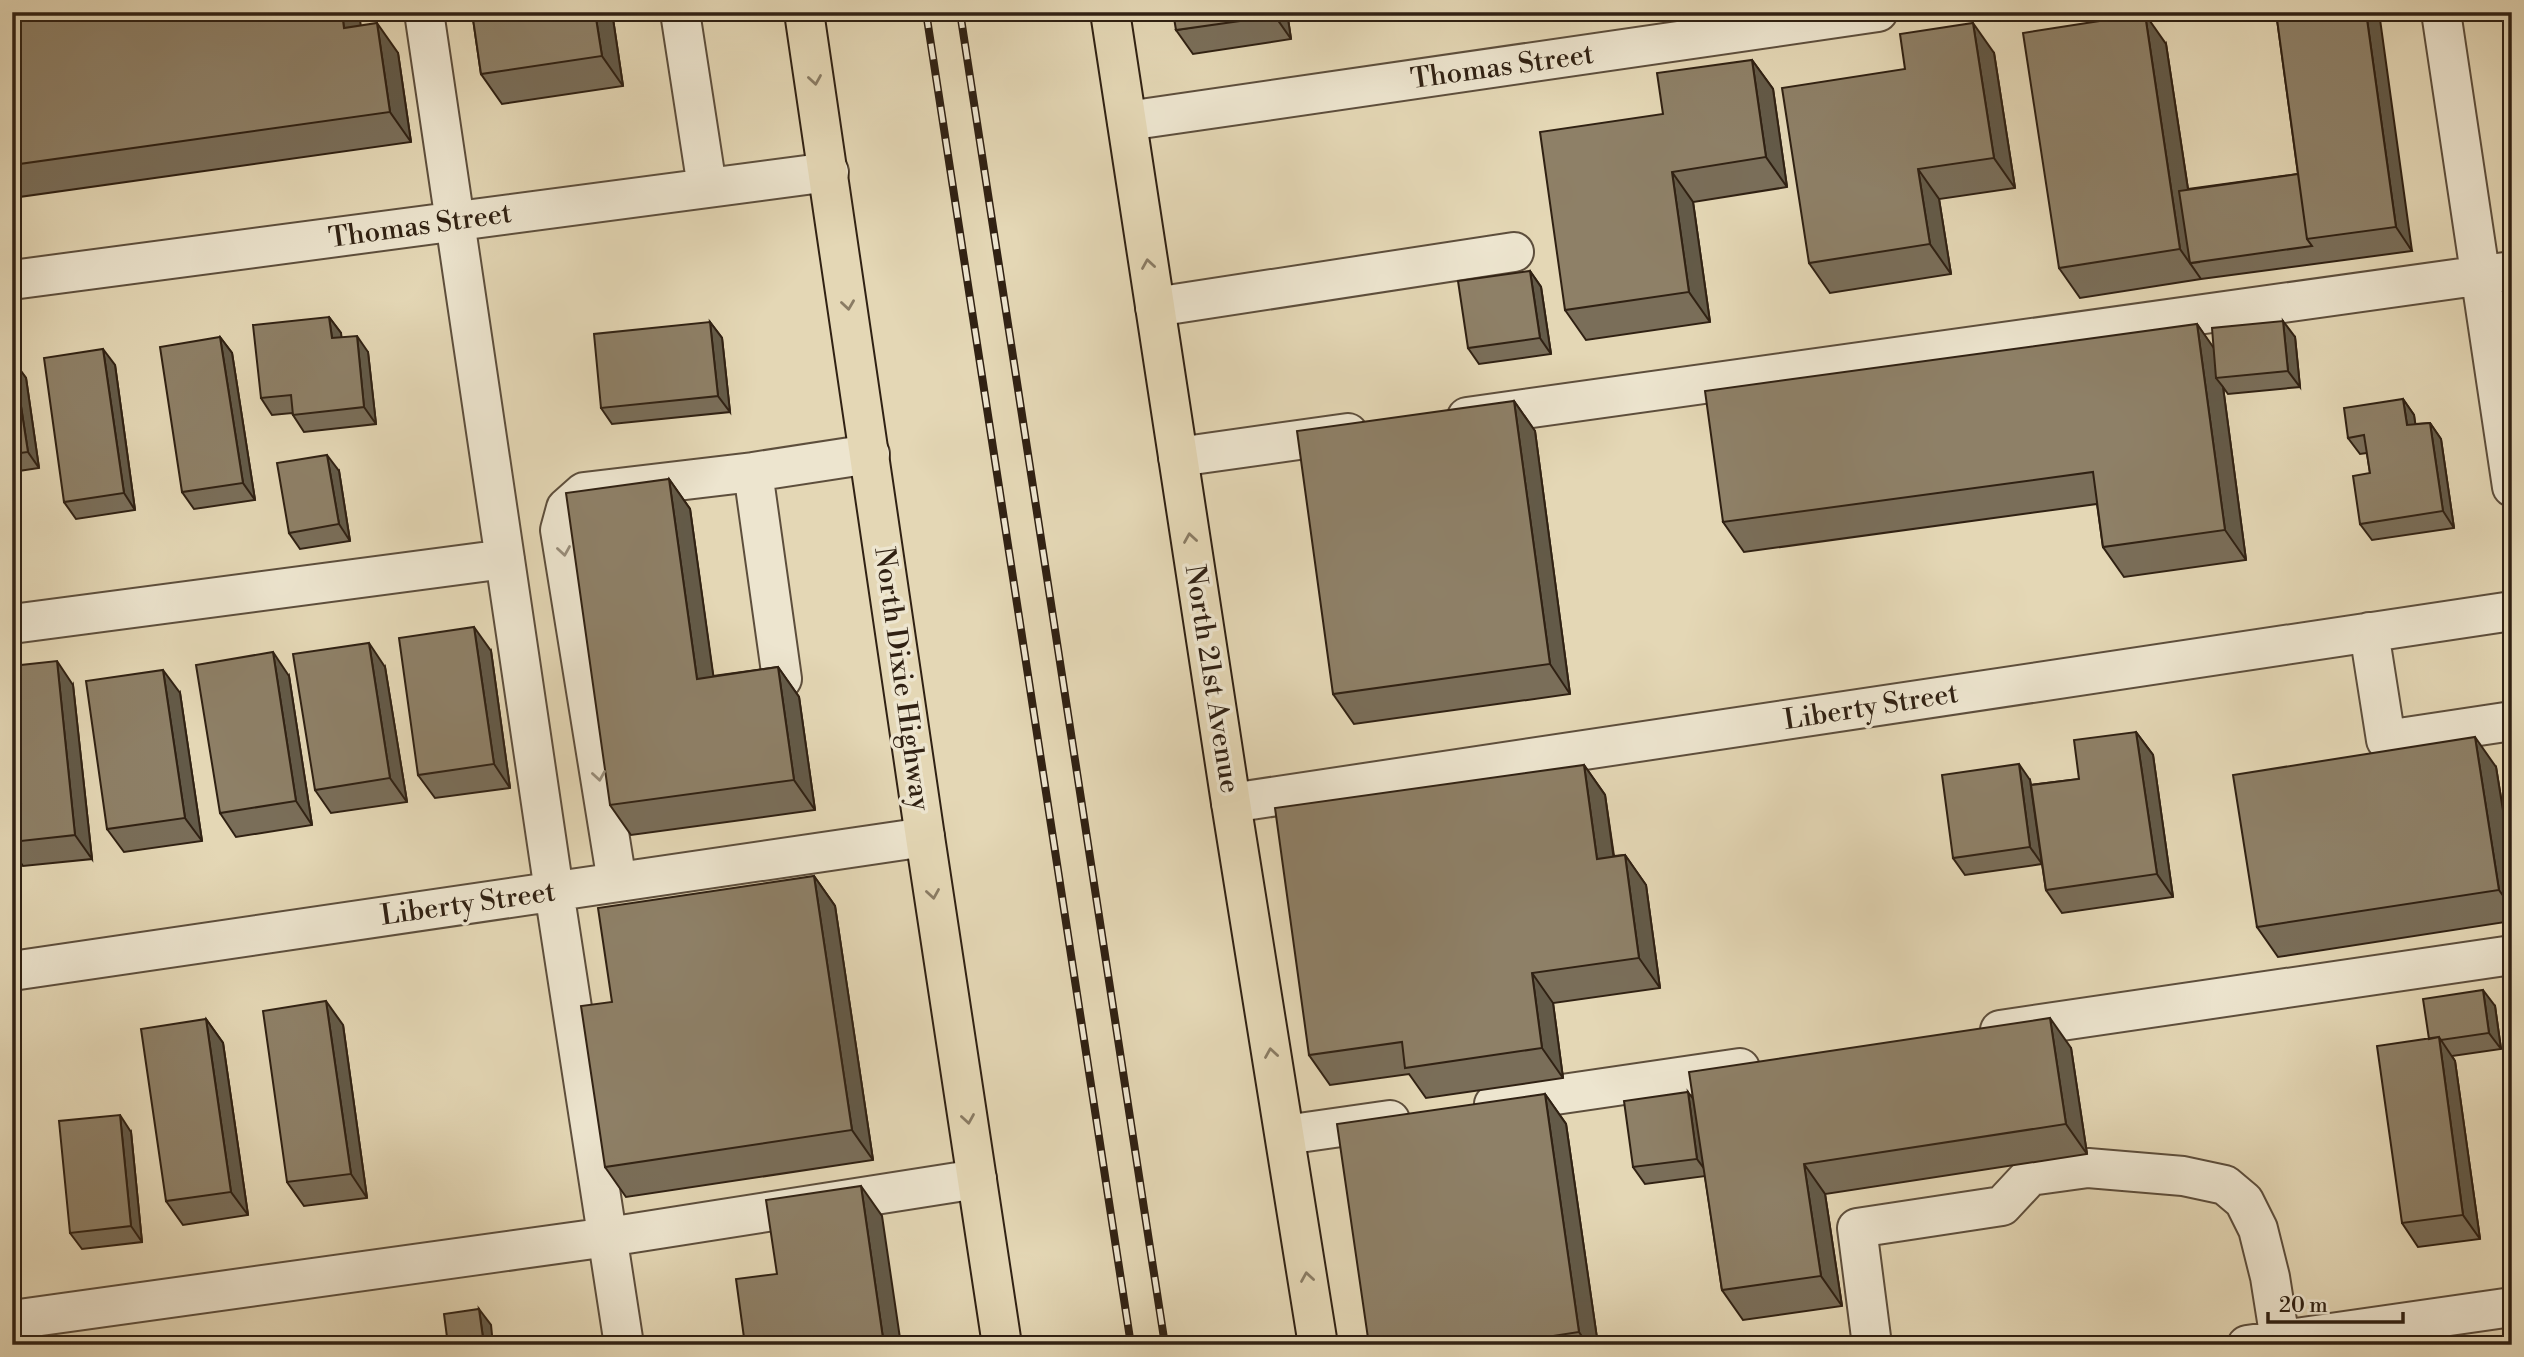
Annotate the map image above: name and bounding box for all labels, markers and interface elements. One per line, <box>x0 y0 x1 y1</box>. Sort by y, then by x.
street label: Thomas Street <box>1408 37 1596 97</box>
one-way arrow <box>807 74 822 86</box>
street label: Thomas Street <box>326 196 514 256</box>
one-way arrow <box>1141 258 1156 270</box>
one-way arrow <box>840 299 855 311</box>
one-way arrow <box>1183 532 1198 543</box>
one-way arrow <box>556 545 571 557</box>
street label: North Dixie Highway <box>866 545 938 813</box>
street label: North 21st Avenue <box>1177 562 1247 796</box>
street label: Liberty Street <box>1781 676 1961 738</box>
one-way arrow <box>592 770 607 782</box>
street label: Liberty Street <box>378 874 558 934</box>
one-way arrow <box>925 888 940 899</box>
one-way arrow <box>1264 1047 1279 1059</box>
one-way arrow <box>960 1113 975 1124</box>
one-way arrow <box>1300 1271 1315 1283</box>
scale bar <box>2268 1280 2403 1324</box>
text: 20 m <box>2279 1293 2328 1319</box>

